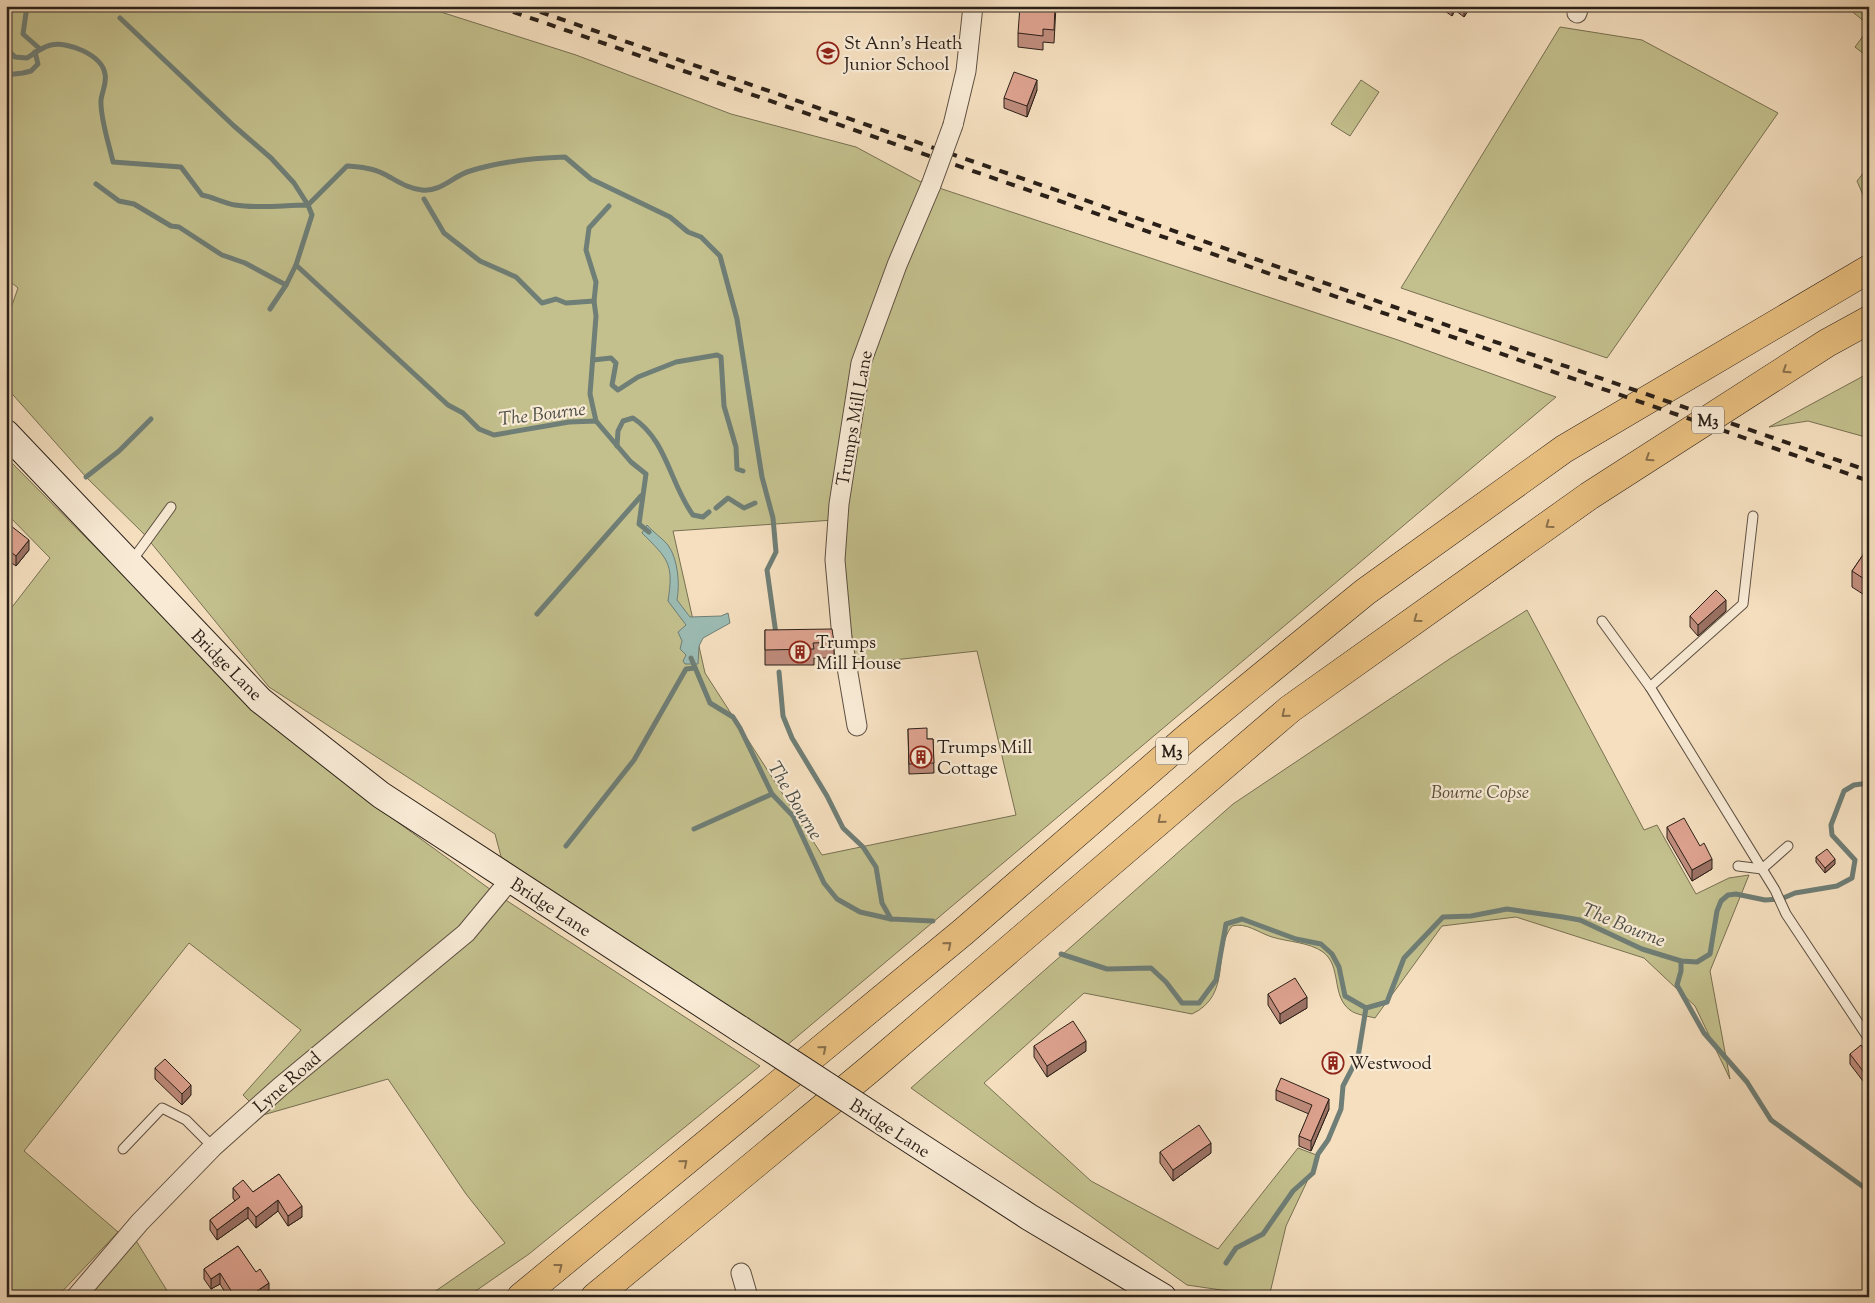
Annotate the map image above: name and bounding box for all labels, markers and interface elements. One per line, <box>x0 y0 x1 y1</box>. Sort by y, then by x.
place label: St Ann's Heath Junior School <box>843 32 963 79</box>
school or university icon: St Ann's Heath Junior School <box>816 41 840 65</box>
street label: Trumps Mill Lane <box>831 348 881 488</box>
one-way arrow <box>1782 363 1791 373</box>
water label: The Bourne <box>497 397 588 434</box>
road number: M3 <box>1692 406 1724 434</box>
one-way arrow <box>1645 451 1654 461</box>
one-way arrow <box>1546 519 1555 527</box>
one-way arrow <box>1413 613 1423 622</box>
street label: Bridge Lane <box>184 625 267 708</box>
place label: Trumps Mill House <box>816 631 901 678</box>
building icon: Trumps Mill House <box>788 640 812 664</box>
one-way arrow <box>1282 708 1291 717</box>
place label: Trumps Mill Cottage <box>937 736 1033 783</box>
road number: M3 <box>1156 738 1188 764</box>
building icon: Trumps Mill Cottage <box>909 745 933 769</box>
water label: The Bourne <box>760 757 828 846</box>
park label: Bourne Copse <box>1431 781 1529 807</box>
one-way arrow <box>1158 814 1167 823</box>
street label: Bridge Lane <box>504 873 596 945</box>
water label: The Bourne <box>1577 897 1669 955</box>
one-way arrow <box>942 942 951 950</box>
one-way arrow <box>817 1046 826 1054</box>
street label: Lyne Road <box>249 1047 328 1120</box>
building icon: Westwood <box>1321 1051 1345 1075</box>
place label: Westwood <box>1349 1052 1432 1078</box>
street label: Bridge Lane <box>843 1094 935 1166</box>
one-way arrow <box>679 1160 688 1169</box>
one-way arrow <box>553 1264 562 1272</box>

